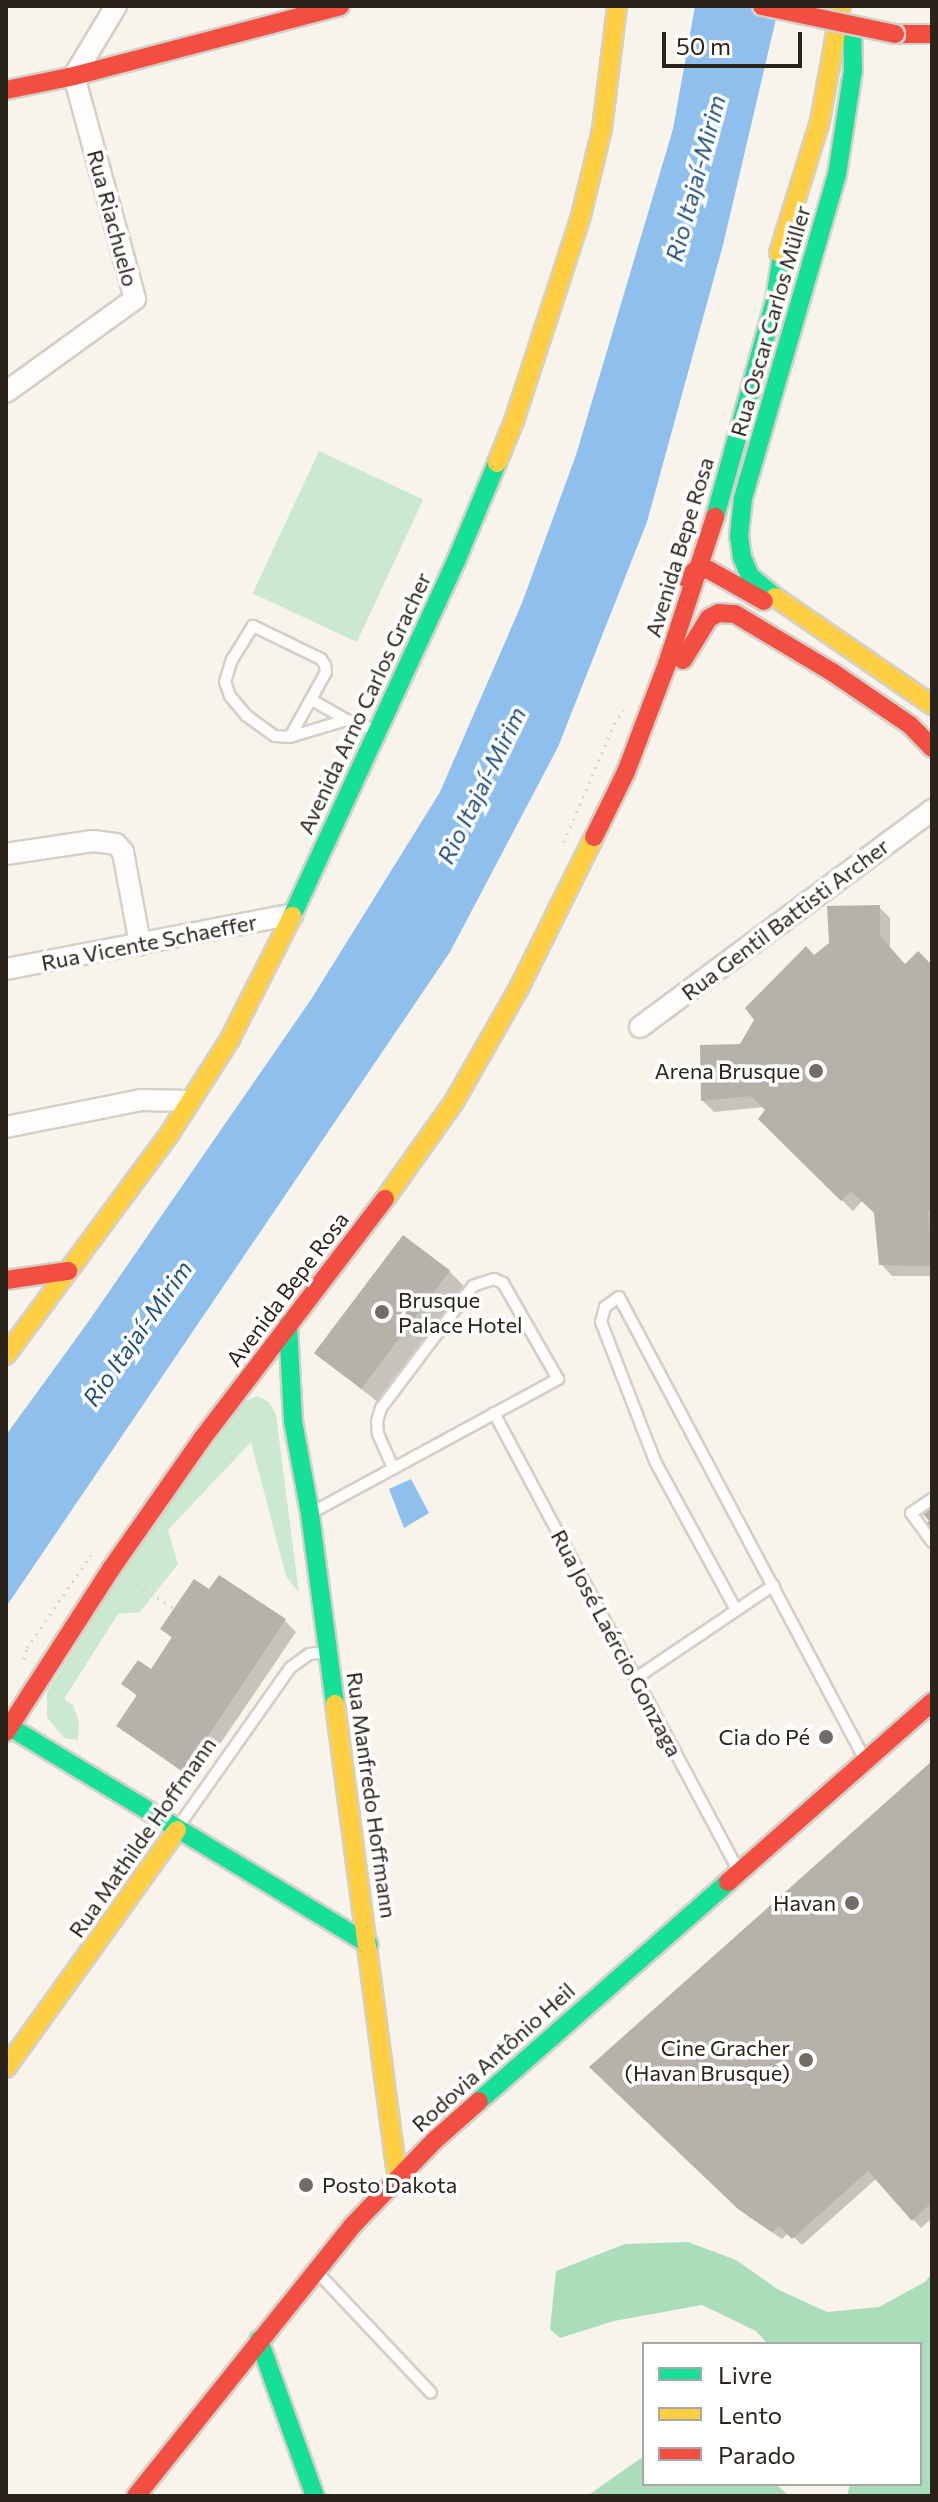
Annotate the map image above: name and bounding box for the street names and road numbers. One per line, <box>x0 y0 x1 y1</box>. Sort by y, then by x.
street label: Rua Riachuelo <box>82 147 144 289</box>
street label: Rua Oscar Carlos Müller <box>724 203 816 439</box>
street label: Avenida Bepe Rosa <box>639 454 719 640</box>
street label: Avenida Arno Carlos Gracher <box>292 568 436 838</box>
street label: Rua Gentil Battisti Archer <box>676 832 894 1006</box>
street label: Rua Vicente Schaeffer <box>39 908 259 976</box>
street label: Avenida Bepe Rosa <box>220 1207 354 1371</box>
street label: Rua José Laércio Gonzaga <box>546 1525 688 1761</box>
street label: Rua Manfredo Hoffmann <box>342 1670 402 1920</box>
street label: Rua Mathilde Hoffmann <box>63 1732 221 1942</box>
street label: Rodovia Antônio Heil <box>406 1977 580 2137</box>

